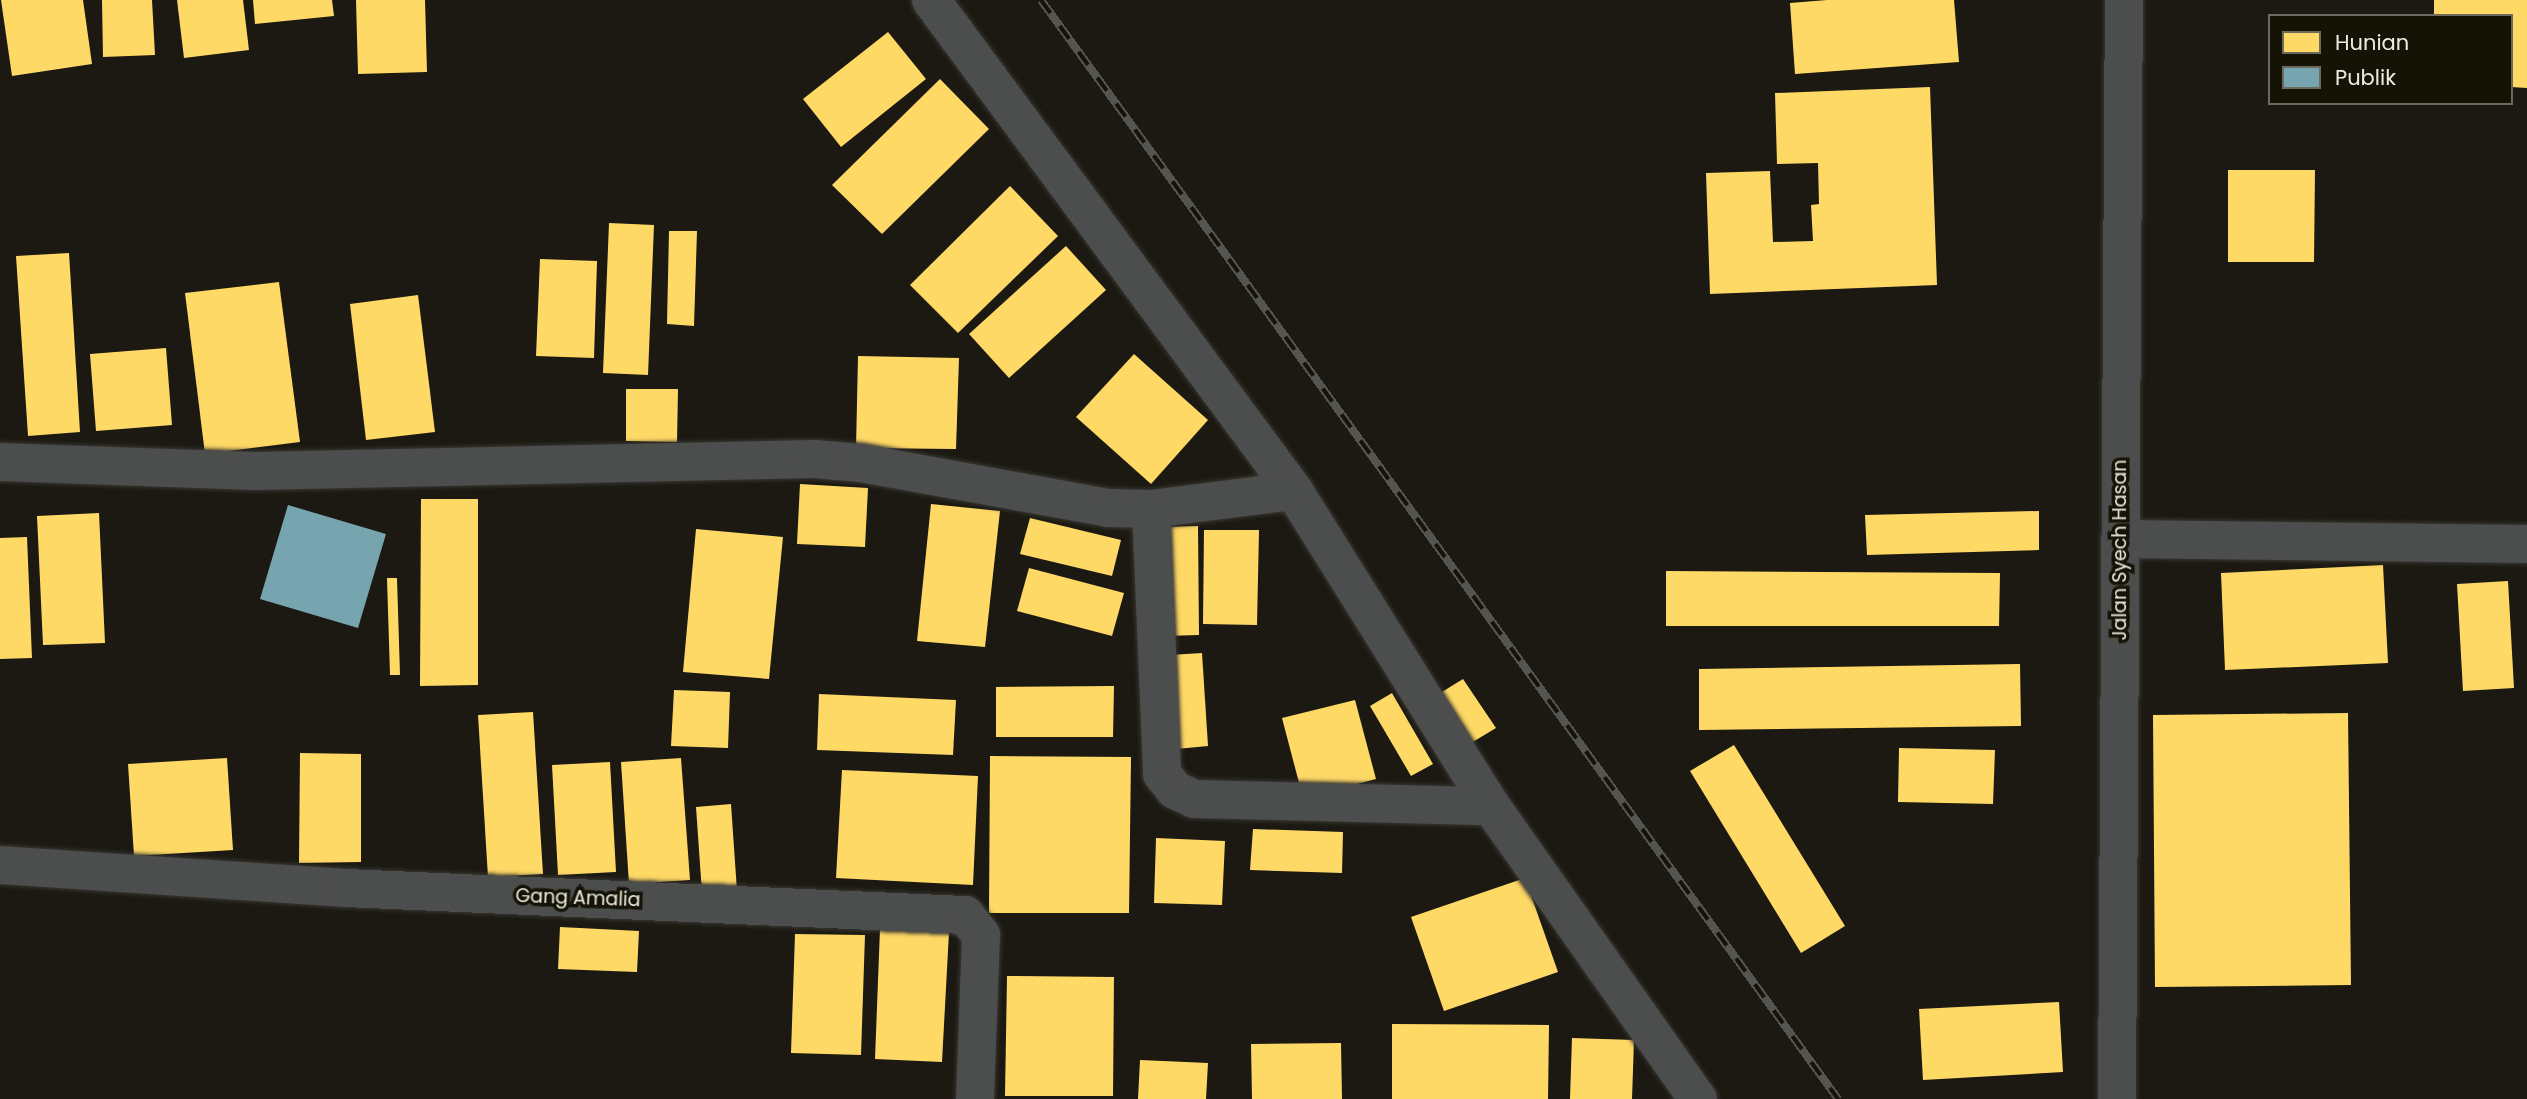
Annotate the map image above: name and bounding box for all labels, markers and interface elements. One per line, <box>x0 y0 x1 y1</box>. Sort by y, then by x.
legend <box>2268 14 2513 105</box>
text: Hunian <box>2335 28 2409 57</box>
text: Publik <box>2335 63 2396 92</box>
street label: Jalan Syech Hasan <box>2109 460 2131 640</box>
street label: Gang Amalia <box>515 884 641 912</box>

